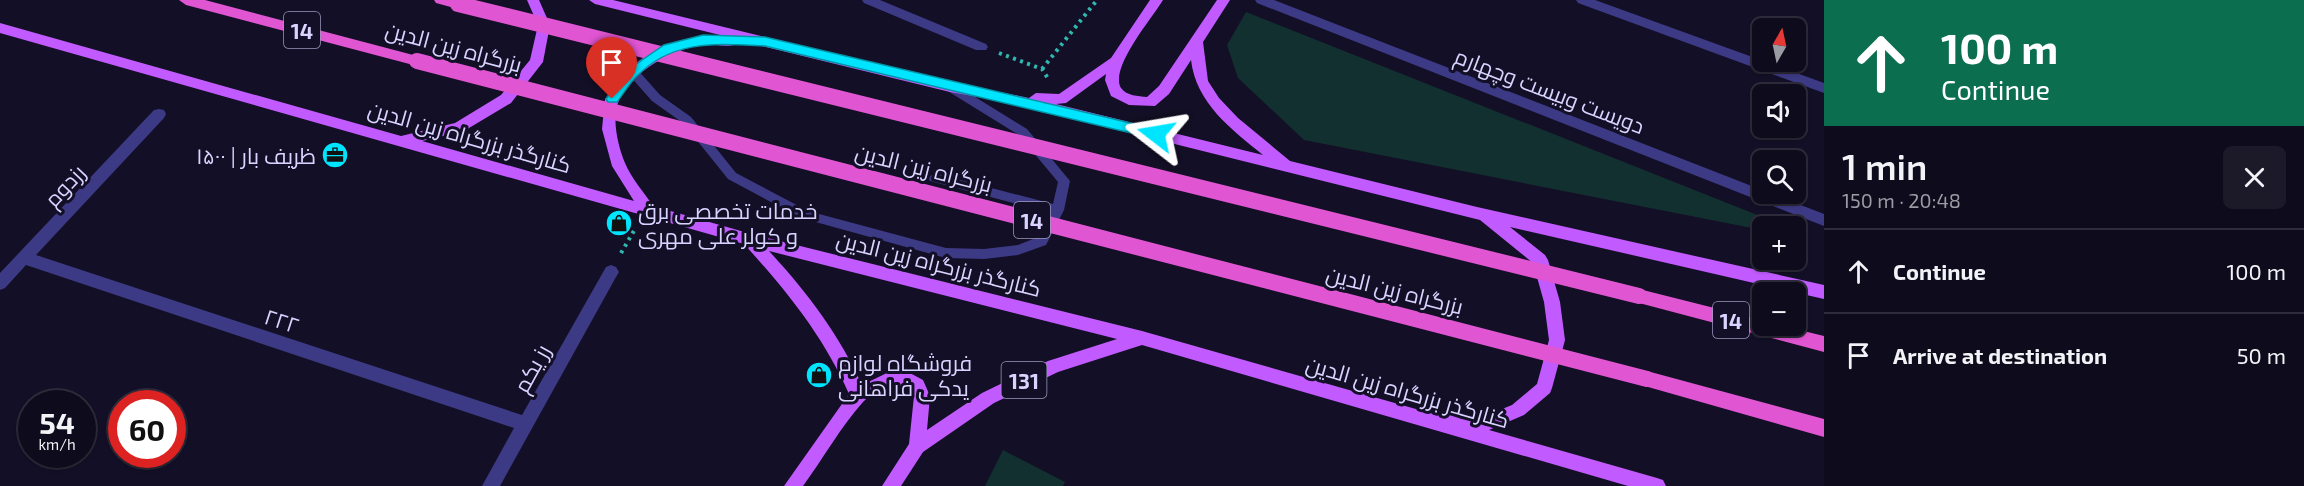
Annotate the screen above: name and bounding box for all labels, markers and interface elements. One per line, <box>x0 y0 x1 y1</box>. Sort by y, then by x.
road number: 14 <box>284 12 320 48</box>
street label: بزرگراه زین الدین <box>382 15 525 79</box>
north arrow <box>1752 18 1806 72</box>
map controls <box>1752 18 1806 336</box>
text: 100 m <box>1941 22 2058 72</box>
icon: ahead <box>1842 24 1920 102</box>
pin <box>586 37 637 99</box>
street label: دویست وبیست وچهارم <box>1450 42 1649 142</box>
icon: arrive <box>595 46 628 79</box>
text: Continue <box>1941 73 2050 105</box>
button: sound <box>1752 84 1806 138</box>
street label: کنارگذر بزرگراه زین الدین <box>365 95 575 179</box>
position arrow <box>1124 102 1188 166</box>
street label: بزرگراه زین الدین <box>852 137 995 199</box>
office icon: ظریف بار | ۱۵۰۰ <box>320 140 350 170</box>
place label: ظریف بار | ۱۵۰۰ <box>196 142 316 169</box>
text: 1 min <box>1842 144 1927 187</box>
button: close <box>2223 146 2286 209</box>
button: search <box>1752 150 1806 204</box>
street label: رزدوم <box>38 159 93 214</box>
text: 150 m · 20:48 <box>1842 188 1961 212</box>
place label: خدمات تخصصی برق و کولر علی مهری <box>638 197 817 250</box>
road number: 14 <box>1014 202 1050 238</box>
shop icon: خدمات تخصصی برق و کولر علی مهری <box>604 208 634 238</box>
button: + <box>1752 216 1806 270</box>
street label: کنارگذر بزرگراه زین الدین <box>833 225 1044 303</box>
icon: ahead <box>1842 255 1875 288</box>
text: Continue <box>1893 258 1986 284</box>
text: 100 m <box>2227 258 2286 284</box>
street label: بزرگراه زین الدین <box>1323 259 1466 321</box>
button: − <box>1752 282 1806 336</box>
street label: ۲۲۲ <box>261 302 303 338</box>
road number: 14 <box>1713 302 1749 338</box>
street label: رز یکم <box>507 339 558 399</box>
icon: arrive <box>1842 339 1875 372</box>
text: Arrive at destination <box>1893 342 2107 368</box>
text: 50 m <box>2237 342 2286 368</box>
place label: فروشگاه لوازم یدکی فراهانی <box>838 349 972 402</box>
street label: کنارگذر بزرگراه زین الدین <box>1303 350 1513 434</box>
shop icon: فروشگاه لوازم یدکی فراهانی <box>804 360 834 390</box>
road number: 131 <box>1002 362 1046 398</box>
speed limit sign: 60 <box>108 390 186 468</box>
text: 54 <box>39 404 75 440</box>
text: km/h <box>38 435 76 453</box>

